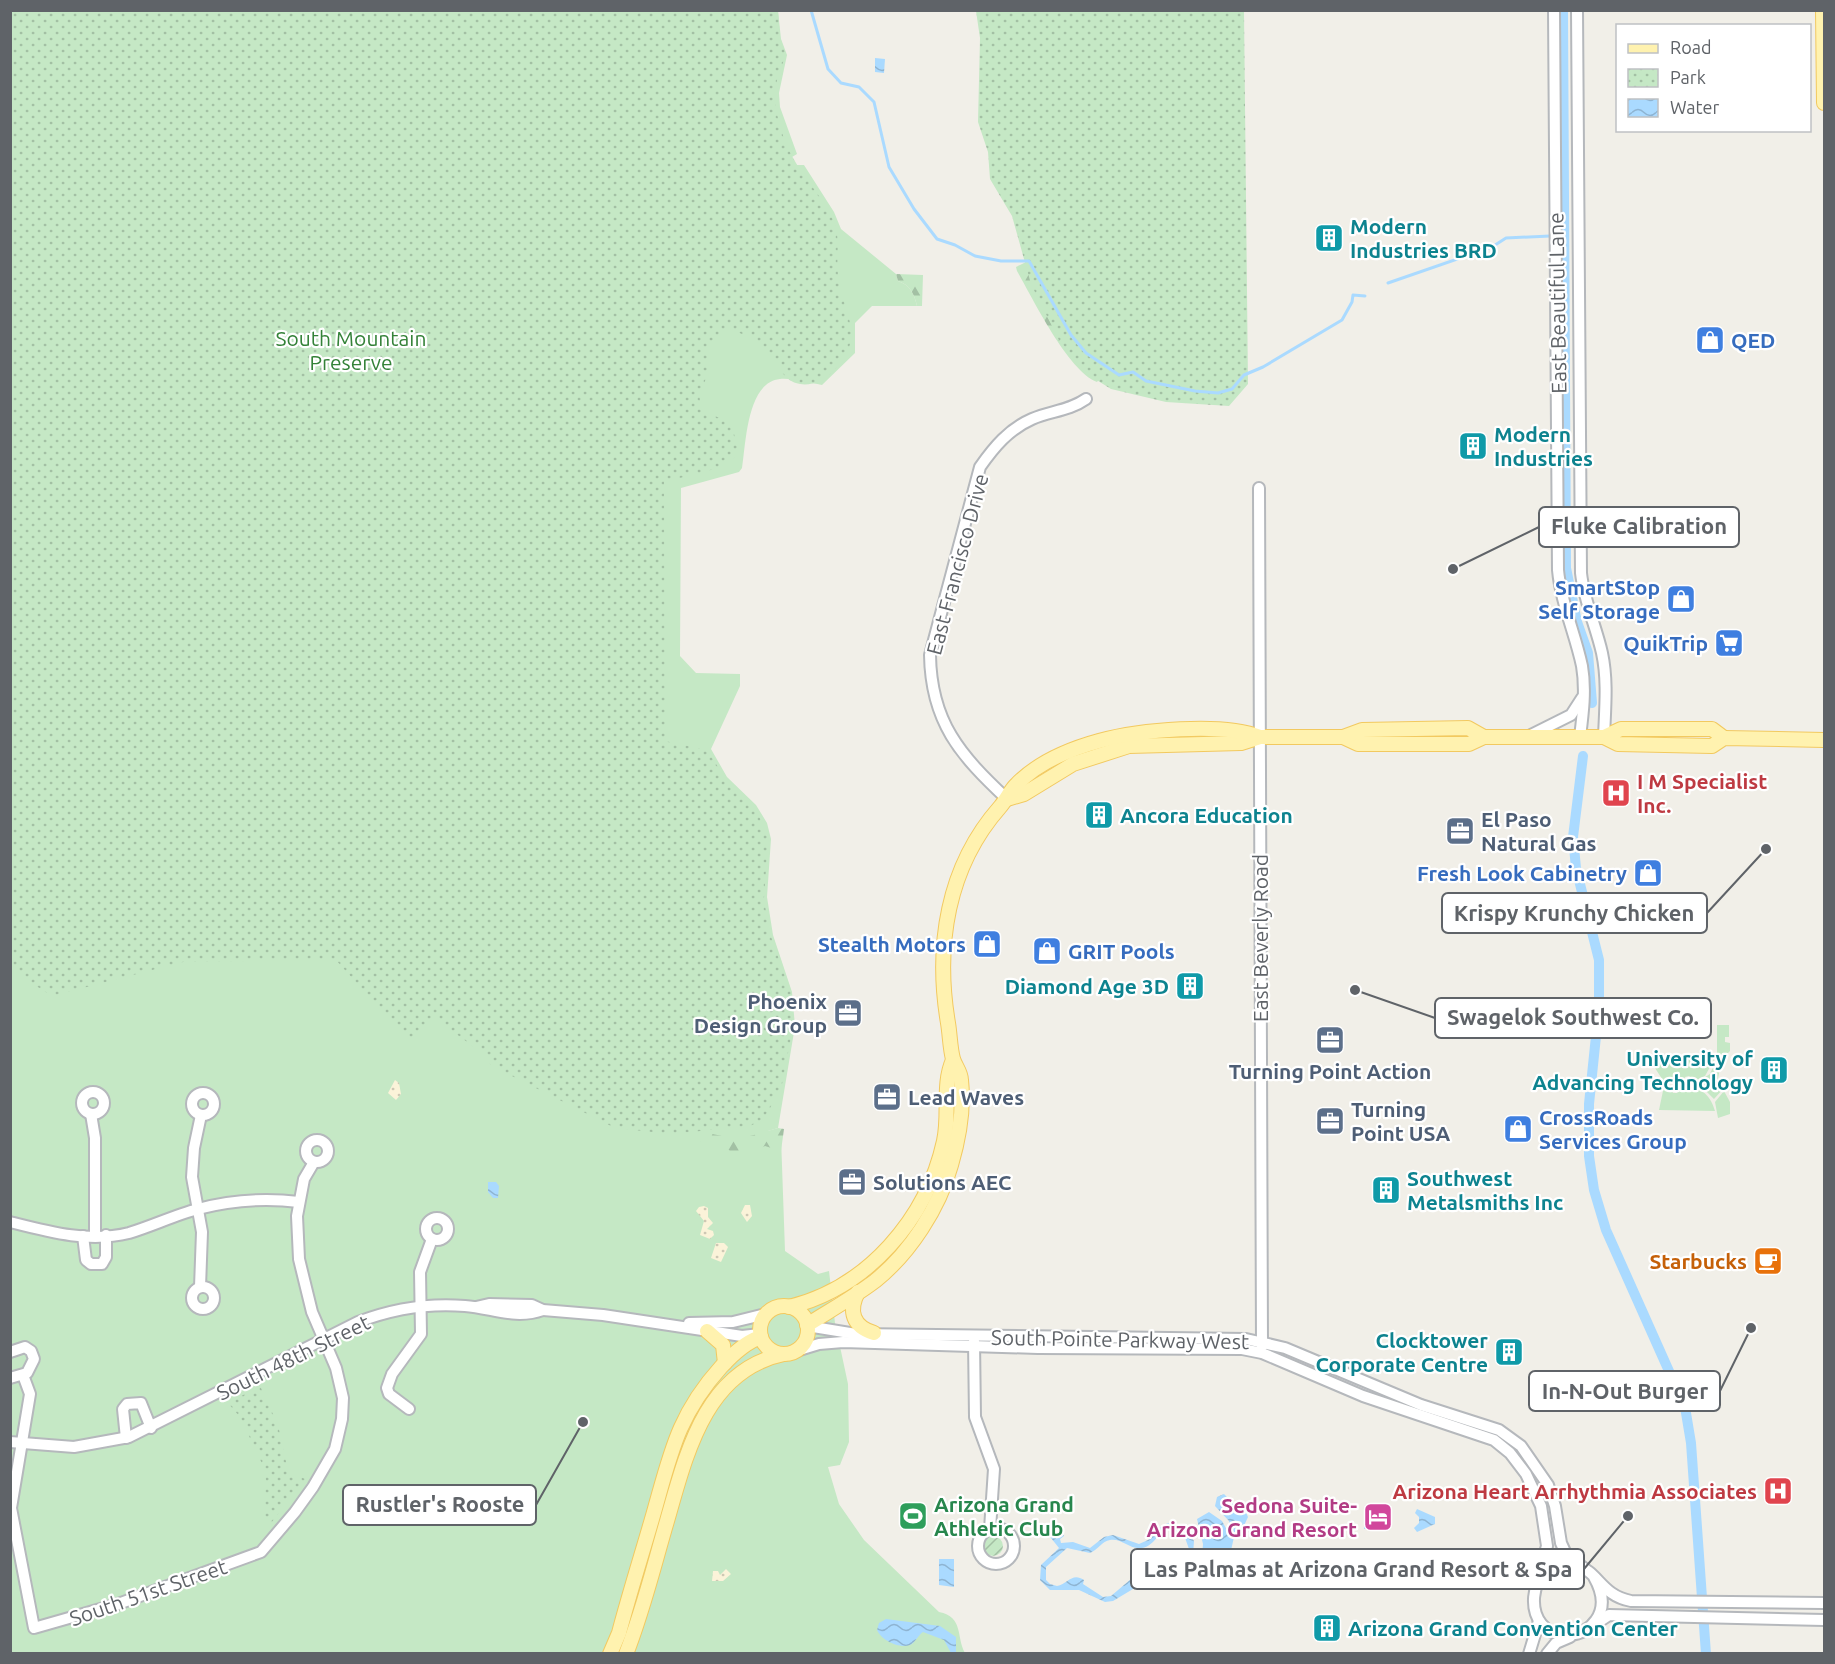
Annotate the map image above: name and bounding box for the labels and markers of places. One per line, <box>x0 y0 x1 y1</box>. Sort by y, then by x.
place label: Modern Industries BRD <box>1350 214 1497 262</box>
building icon: Modern Industries BRD <box>1313 222 1345 254</box>
shop icon: QED <box>1694 324 1726 356</box>
place label: QED <box>1731 328 1775 352</box>
place label: Modern Industries <box>1494 422 1593 470</box>
building icon: Modern Industries <box>1457 430 1489 462</box>
callout: Fluke Calibration <box>1539 507 1739 547</box>
place label: SmartStop Self Storage <box>1538 575 1660 623</box>
shop icon: SmartStop Self Storage <box>1665 583 1697 615</box>
supermarket icon: QuikTrip <box>1713 627 1745 659</box>
place label: QuikTrip <box>1623 631 1708 655</box>
place label: I M Specialist Inc. <box>1637 769 1767 817</box>
hospital icon: I M Specialist Inc. <box>1600 777 1632 809</box>
building icon: Ancora Education <box>1083 799 1115 831</box>
place label: Ancora Education <box>1120 803 1293 827</box>
place label: El Paso Natural Gas <box>1481 807 1597 855</box>
office icon: El Paso Natural Gas <box>1444 815 1476 847</box>
shop icon: Fresh Look Cabinetry <box>1632 857 1664 889</box>
place label: Fresh Look Cabinetry <box>1417 861 1627 885</box>
callout: Krispy Krunchy Chicken <box>1442 893 1707 933</box>
shop icon: Stealth Motors <box>971 928 1003 960</box>
place label: Stealth Motors <box>818 932 966 956</box>
shop icon: GRIT Pools <box>1031 935 1063 967</box>
place label: GRIT Pools <box>1068 939 1175 963</box>
building icon: Diamond Age 3D <box>1174 970 1206 1002</box>
place label: Diamond Age 3D <box>1005 974 1169 998</box>
place label: Phoenix Design Group <box>694 989 828 1037</box>
office icon: Phoenix Design Group <box>832 997 864 1029</box>
callout: Swagelok Southwest Co. <box>1435 998 1711 1038</box>
office icon: Turning Point Action <box>1314 1024 1346 1056</box>
place label: University of Advancing Technology <box>1532 1046 1753 1094</box>
building icon: University of Advancing Technology <box>1758 1054 1790 1086</box>
place label: Turning Point Action <box>1229 1059 1431 1083</box>
office icon: Lead Waves <box>871 1081 903 1113</box>
place label: Lead Waves <box>908 1085 1024 1109</box>
place label: Turning Point USA <box>1351 1097 1450 1145</box>
office icon: Turning Point USA <box>1314 1105 1346 1137</box>
place label: CrossRoads Services Group <box>1539 1105 1687 1153</box>
shop icon: CrossRoads Services Group <box>1502 1113 1534 1145</box>
office icon: Solutions AEC <box>836 1166 868 1198</box>
place label: Southwest Metalsmiths Inc <box>1407 1166 1563 1214</box>
place label: Solutions AEC <box>873 1170 1012 1194</box>
building icon: Southwest Metalsmiths Inc <box>1370 1174 1402 1206</box>
cafe icon: Starbucks <box>1752 1245 1784 1277</box>
place label: Starbucks <box>1649 1249 1747 1273</box>
place label: Clocktower Corporate Centre <box>1315 1328 1488 1376</box>
building icon: Clocktower Corporate Centre <box>1493 1336 1525 1368</box>
callout: In-N-Out Burger <box>1529 1371 1720 1411</box>
hospital icon: Arizona Heart Arrhythmia Associates <box>1762 1475 1794 1507</box>
place label: Arizona Heart Arrhythmia Associates <box>1393 1479 1757 1503</box>
callout: Rustler's Rooste <box>343 1485 536 1525</box>
place label: Arizona Grand Athletic Club <box>934 1492 1074 1540</box>
place label: Sedona Suite- Arizona Grand Resort <box>1147 1493 1357 1541</box>
sports icon: Arizona Grand Athletic Club <box>897 1500 929 1532</box>
hotel icon: Sedona Suite- Arizona Grand Resort <box>1362 1501 1394 1533</box>
callout: Las Palmas at Arizona Grand Resort & Spa <box>1131 1549 1584 1589</box>
building icon: Arizona Grand Convention Center <box>1311 1612 1343 1644</box>
place label: Arizona Grand Convention Center <box>1348 1616 1678 1640</box>

